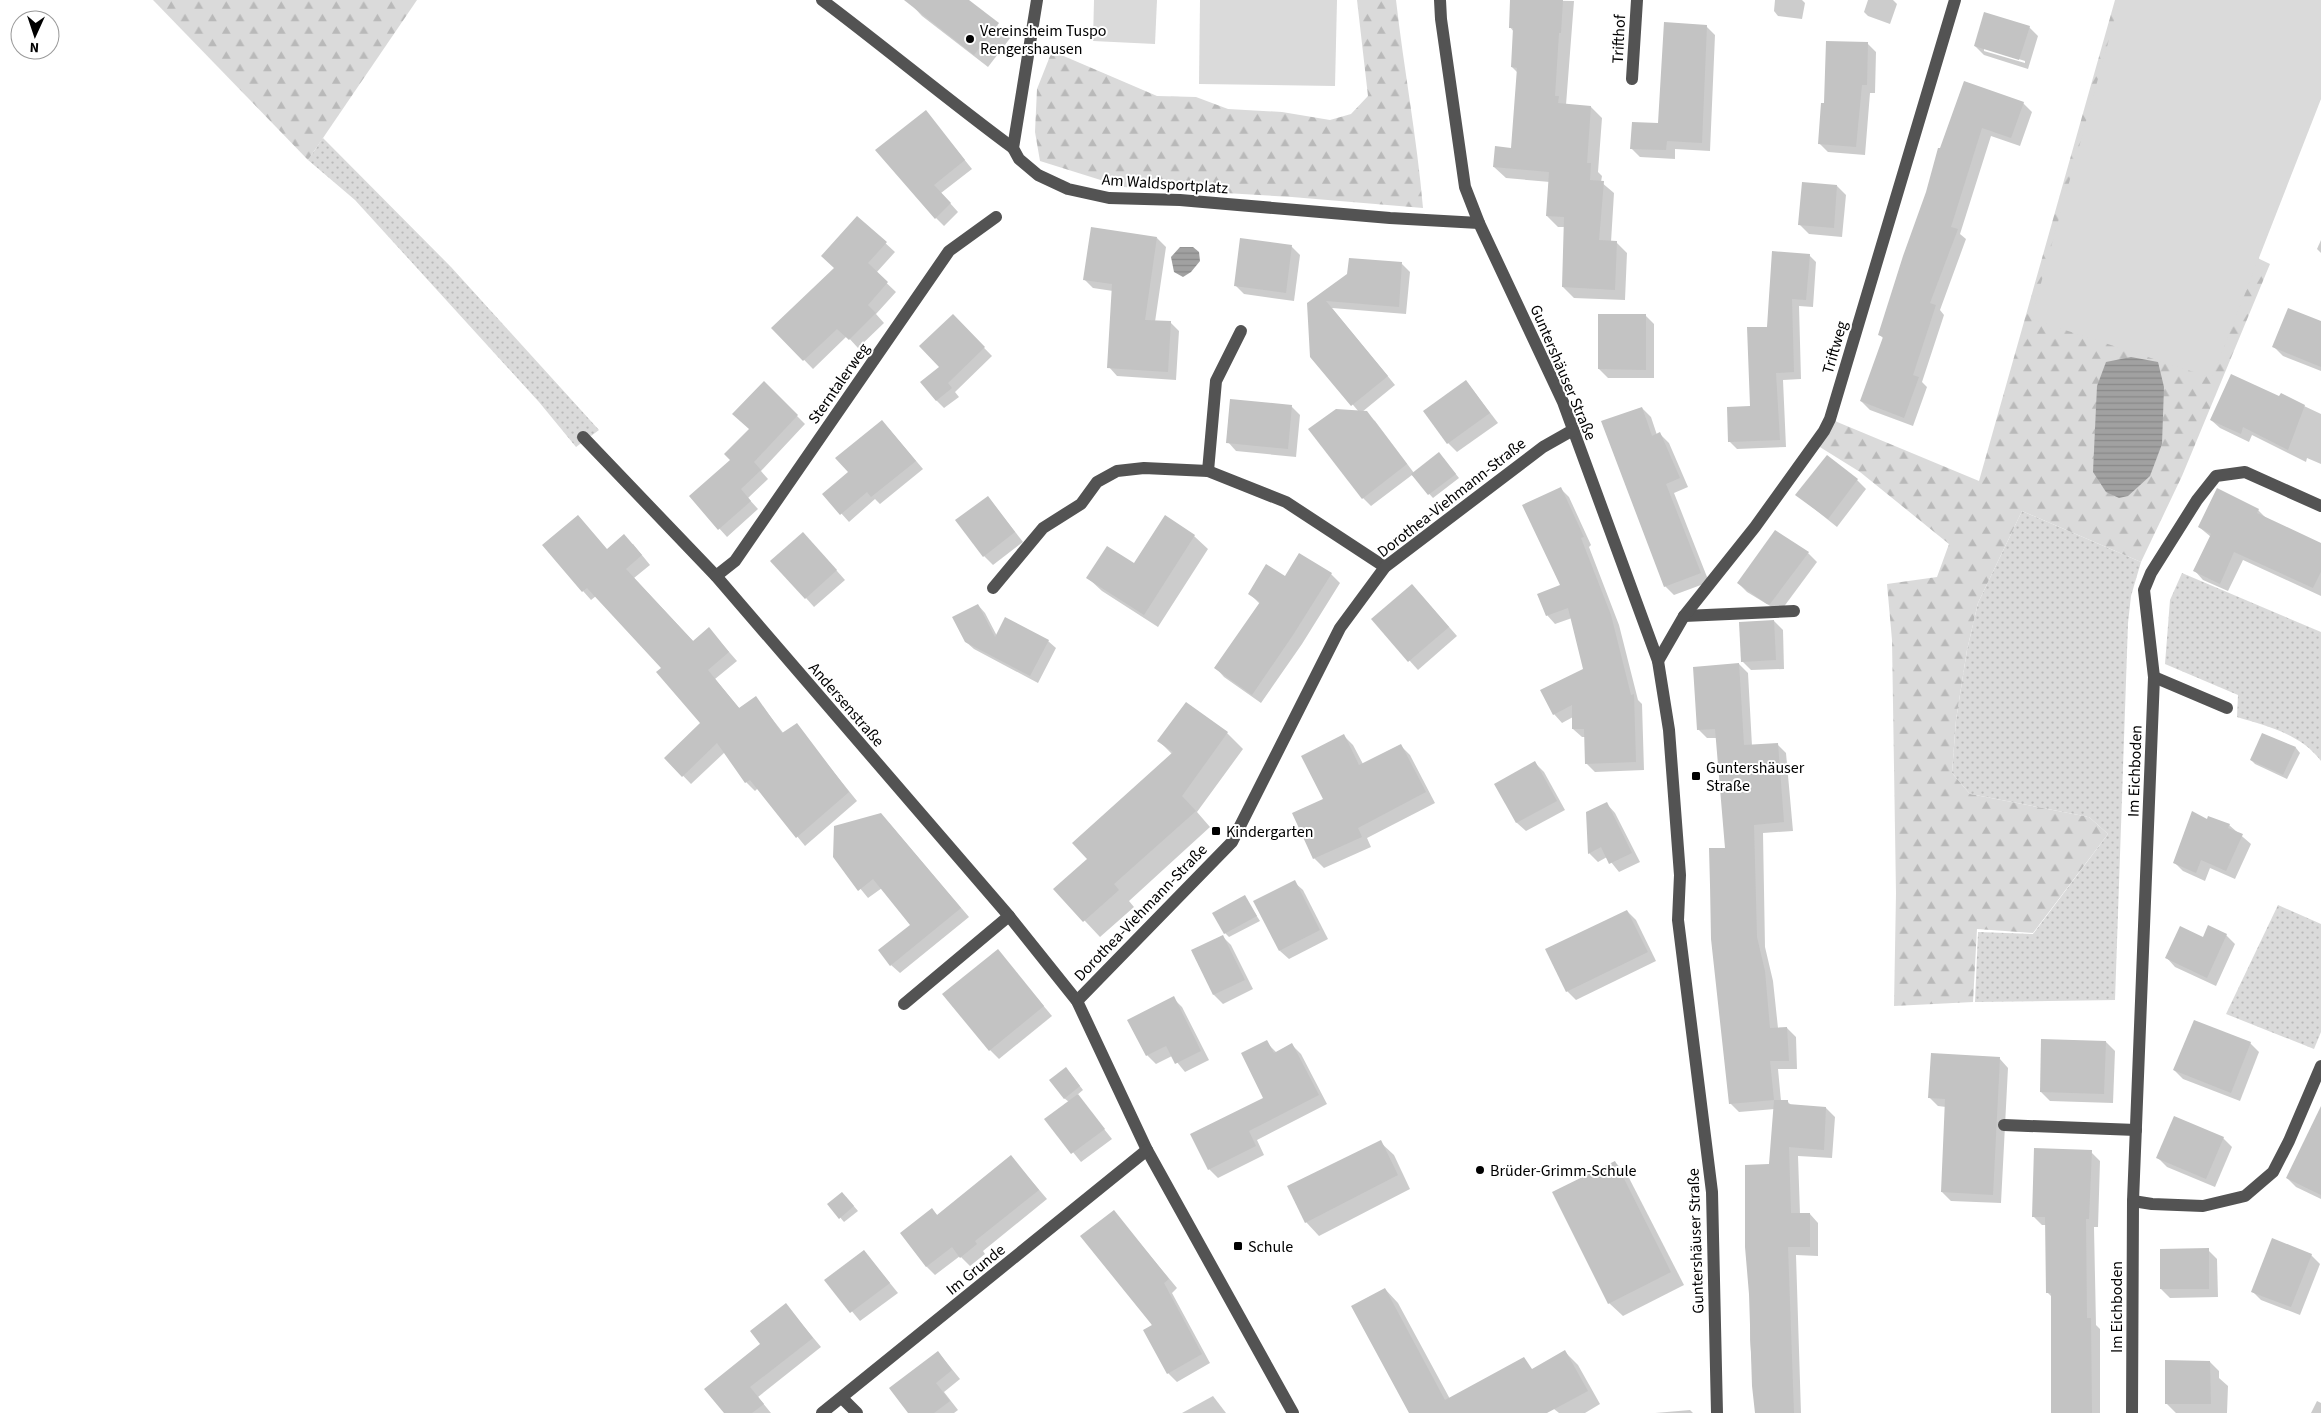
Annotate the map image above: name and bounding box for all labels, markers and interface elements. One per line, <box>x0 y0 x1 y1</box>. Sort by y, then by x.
north arrow <box>10 10 60 60</box>
street label: Trifthof <box>1607 13 1631 64</box>
place label: Vereinsheim Tuspo Rengershausen <box>980 20 1107 60</box>
marker: Vereinsheim Tuspo Rengershausen <box>964 33 976 45</box>
text: N <box>29 37 40 57</box>
street label: Am Waldsportplatz <box>1101 169 1229 199</box>
street label: Guntershäuser Straße <box>1525 301 1602 444</box>
street label: Triftweg <box>1817 318 1853 376</box>
street label: Sterntalerweg <box>803 339 875 428</box>
street label: Dorothea-Viehmann-Straße <box>1373 433 1531 563</box>
street label: Andersenstraße <box>803 658 889 752</box>
street label: Im Eichboden <box>2122 725 2148 817</box>
place label: Guntershäuser Straße <box>1706 757 1805 797</box>
marker: Guntershäuser Straße <box>1690 770 1702 782</box>
place label: Kindergarten <box>1226 821 1313 843</box>
marker: Kindergarten <box>1210 825 1222 837</box>
street label: Dorothea-Viehmann-Straße <box>1069 839 1212 986</box>
place label: Brüder-Grimm-Schule <box>1490 1160 1637 1182</box>
marker: Brüder-Grimm-Schule <box>1474 1164 1486 1176</box>
street label: Guntershäuser Straße <box>1682 1168 1710 1314</box>
place label: Schule <box>1248 1236 1293 1258</box>
street label: Im Grunde <box>941 1239 1010 1300</box>
marker: Schule <box>1232 1240 1244 1252</box>
street label: Im Eichboden <box>2106 1261 2128 1353</box>

